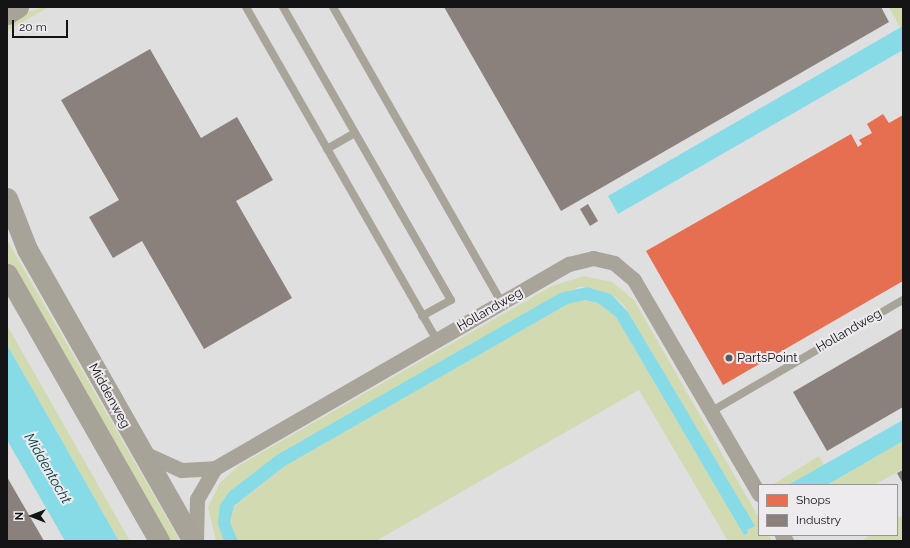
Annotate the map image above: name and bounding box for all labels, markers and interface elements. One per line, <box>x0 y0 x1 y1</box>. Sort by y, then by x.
scale bar <box>14 12 70 38</box>
text: 20 m <box>19 20 47 34</box>
street label: Hollandweg <box>454 285 526 335</box>
street label: Hollandweg <box>813 306 885 356</box>
place label: PartsPoint <box>737 350 798 366</box>
marker: PartsPoint <box>724 353 734 363</box>
street label: Middenweg <box>85 361 133 431</box>
water label: Middentocht <box>21 430 75 506</box>
legend <box>758 484 898 536</box>
text: Shops <box>796 493 831 507</box>
north arrow <box>12 496 52 536</box>
text: N <box>13 512 26 520</box>
text: Industry <box>796 513 841 527</box>

